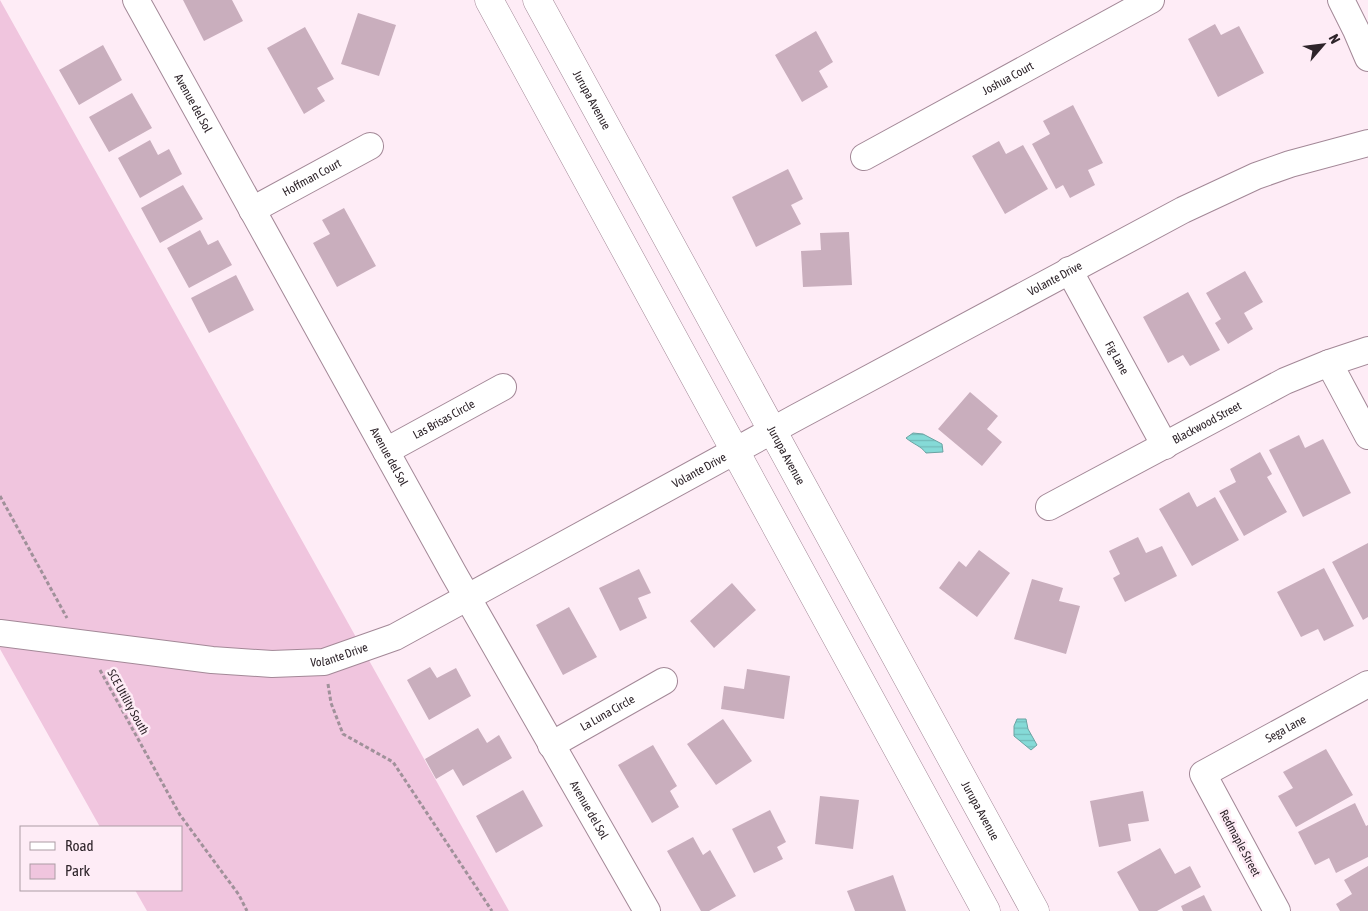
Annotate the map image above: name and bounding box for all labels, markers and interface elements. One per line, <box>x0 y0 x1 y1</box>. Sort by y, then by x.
north arrow <box>1298 20 1348 70</box>
text: N <box>1325 31 1343 46</box>
street label: Joshua Court <box>980 58 1036 98</box>
street label: Jurupa Avenue <box>570 68 613 132</box>
street label: Avenue del Sol <box>171 71 215 136</box>
street label: Hoffman Court <box>280 156 344 199</box>
street label: Volante Drive <box>1025 258 1084 299</box>
street label: Fig Lane <box>1102 339 1132 377</box>
street label: Las Brisas Circle <box>410 397 477 442</box>
street label: Blackwood Street <box>1170 398 1244 447</box>
street label: Jurupa Avenue <box>764 423 808 487</box>
street label: Avenue del Sol <box>367 425 411 489</box>
street label: Volante Drive <box>670 450 729 491</box>
street label: Volante Drive <box>310 640 370 670</box>
street label: SCE Utility South <box>104 667 152 737</box>
street label: La Luna Circle <box>578 692 637 734</box>
street label: Sega Lane <box>1263 712 1309 746</box>
street label: Avenue del Sol <box>567 778 612 842</box>
street label: Jurupa Avenue <box>958 779 1002 843</box>
street label: Redmaple Street <box>1217 807 1264 879</box>
legend <box>20 826 182 891</box>
text: Road <box>65 837 94 854</box>
text: Park <box>65 862 90 879</box>

